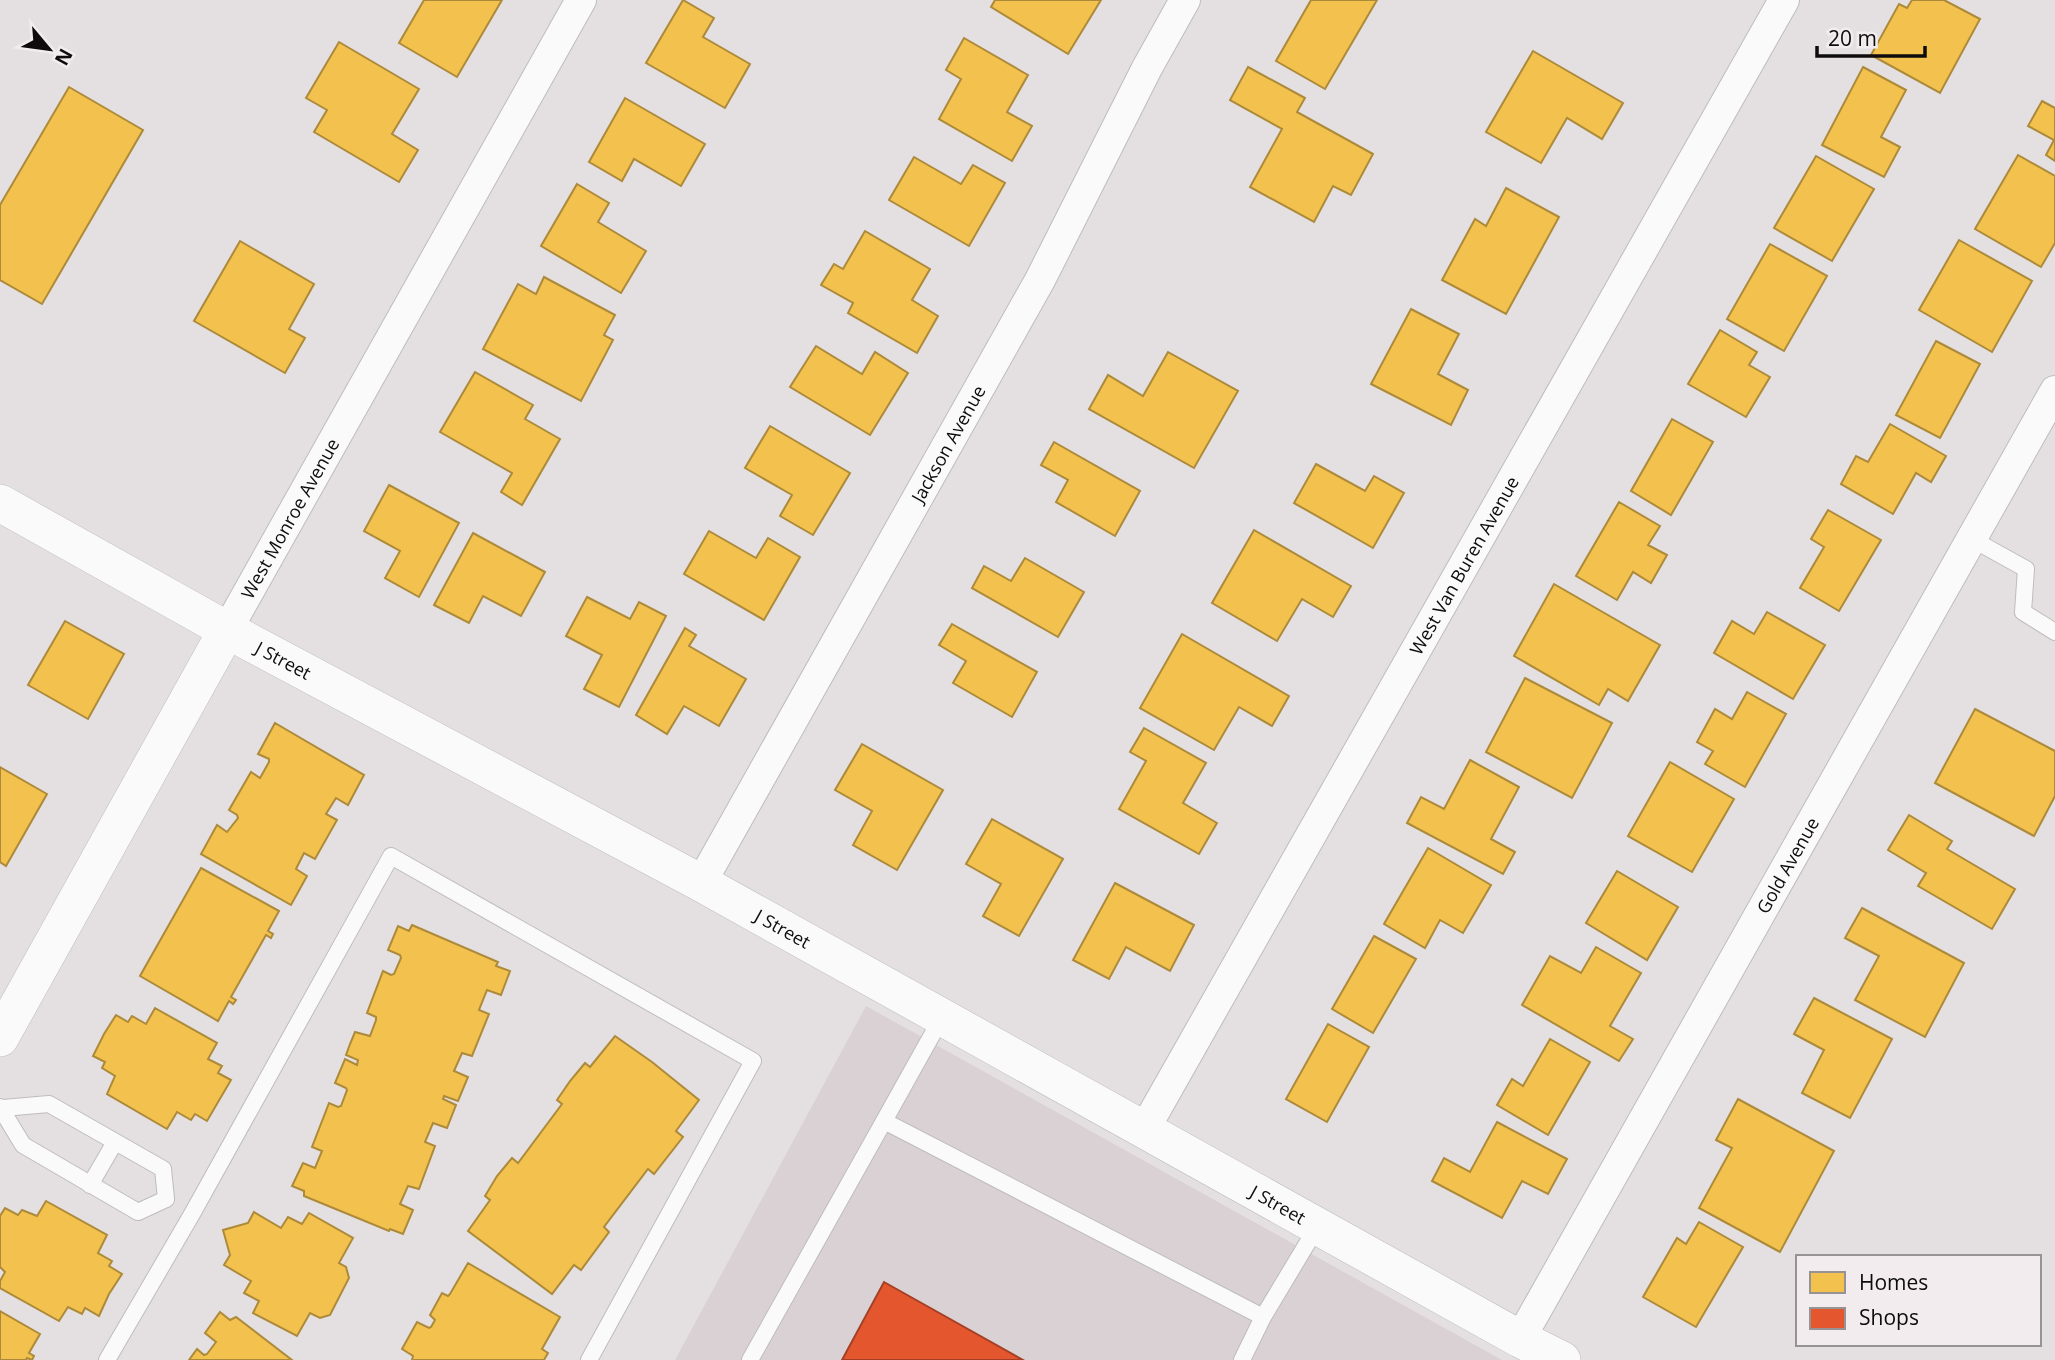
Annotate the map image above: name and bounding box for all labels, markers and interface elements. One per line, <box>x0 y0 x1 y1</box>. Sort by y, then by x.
north arrow <box>14 14 84 84</box>
scale bar <box>1817 14 1926 58</box>
text: 20 m <box>1828 24 1877 52</box>
text: N <box>49 44 79 70</box>
street label: Jackson Avenue <box>904 381 990 508</box>
street label: West Monroe Avenue <box>235 434 344 603</box>
street label: West Van Buren Avenue <box>1404 472 1524 659</box>
street label: J Street <box>250 634 315 685</box>
street label: Gold Avenue <box>1751 813 1824 918</box>
street label: J Street <box>749 903 815 954</box>
street label: J Street <box>1244 1178 1310 1229</box>
legend <box>1796 1255 2041 1346</box>
text: Homes <box>1859 1268 1928 1296</box>
text: Shops <box>1859 1303 1919 1331</box>

